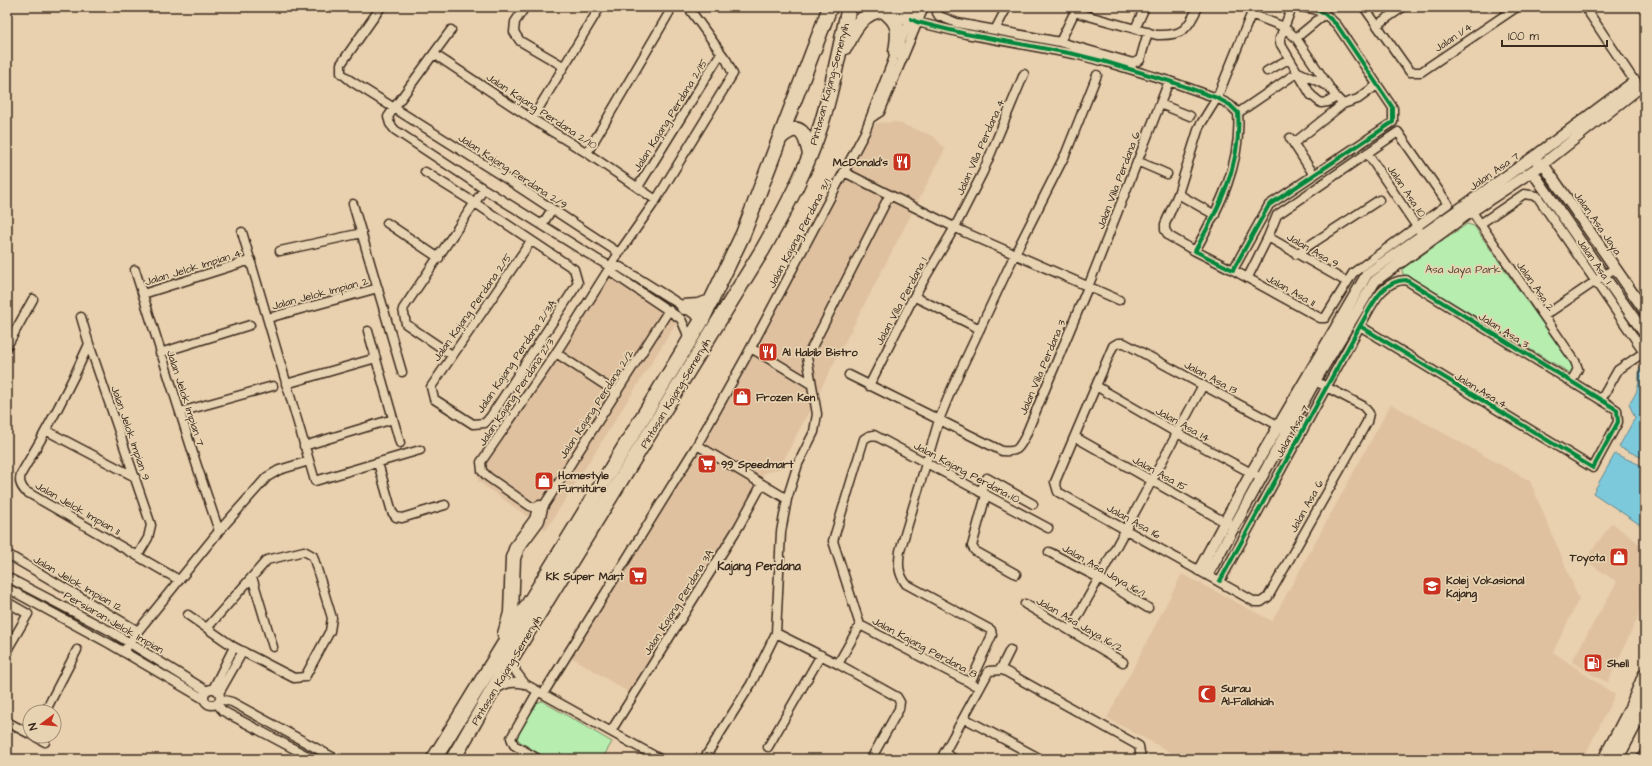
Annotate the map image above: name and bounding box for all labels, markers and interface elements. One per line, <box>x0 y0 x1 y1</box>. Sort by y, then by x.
street label: Jalan 1/4 <box>1431 19 1476 56</box>
street label: Pintasan Kajang-Semenyih <box>806 21 854 147</box>
scale bar <box>1502 22 1607 48</box>
text: 100 m <box>1508 28 1539 45</box>
street label: Jalan Kajang Perdana 2/15 <box>630 56 712 175</box>
street label: Jalan Kajang Perdana 2/10 <box>483 70 600 154</box>
street label: Jalan Villa Perdana 4 <box>952 96 1009 198</box>
street label: Jalan Villa Perdana 6 <box>1093 129 1144 231</box>
street label: Jalan Kajang Perdana 2/9 <box>455 130 570 213</box>
street label: Jalan Asa 7 <box>1466 149 1523 194</box>
restaurant icon: McDonald's <box>891 151 913 173</box>
place label: McDonald's <box>833 155 888 170</box>
street label: Jalan Asa 10 <box>1384 162 1429 220</box>
street label: Jalan Kajang Perdana 3/1 <box>764 175 836 291</box>
street label: Jalan Asa Jaya <box>1569 189 1625 259</box>
street label: Jalan Asa 9 <box>1284 230 1341 271</box>
street label: Jalan Asa 1 <box>1573 235 1616 288</box>
street label: Jalan Jelok Impian 4 <box>143 245 244 289</box>
street label: Jalan Kajang Perdana 2/5 <box>429 250 516 365</box>
street label: Jalan Villa Perdana 1 <box>872 254 931 348</box>
street label: Jalan Asa 2 <box>1513 258 1559 315</box>
park label: Asa Jaya Park <box>1425 262 1501 278</box>
street label: Jalan Asa 11 <box>1263 271 1319 310</box>
street label: Jalan Jelok Impian 2 <box>270 273 371 314</box>
street label: Jalan Kajang Perdana 2/3A <box>473 297 559 415</box>
street label: Jalan Asa 3 <box>1476 309 1532 352</box>
street label: Jalan Villa Perdana 3 <box>1016 317 1069 417</box>
street label: Pintasan Kajang-Semenyih <box>637 335 715 452</box>
street label: Jalan Kajang Perdana 2/3 <box>475 336 557 448</box>
restaurant icon: Al Habib Bistro <box>757 341 779 363</box>
place label: Al Habib Bistro <box>782 345 858 360</box>
street label: Jalan Kajang Perdana 2/2 <box>555 346 639 462</box>
street label: Jalan Jelok Impian 7 <box>163 348 208 448</box>
street label: Jalan Asa 13 <box>1182 357 1240 398</box>
street label: Jalan Asa 4 <box>1452 369 1510 412</box>
street label: Jalan Jelok Impian 9 <box>107 384 154 483</box>
shop icon: Frozen Ken <box>731 386 753 408</box>
place label: Frozen Ken <box>756 390 816 405</box>
street label: Jalan Asa 7 <box>1272 402 1313 460</box>
street label: Jalan Asa 14 <box>1153 403 1213 446</box>
street label: Jalan Kajang Perdana 10 <box>911 438 1023 508</box>
street label: Jalan Asa 15 <box>1130 452 1190 495</box>
supermarket icon: 99 Speedmart <box>696 453 718 475</box>
place label: 99 Speedmart <box>721 457 794 473</box>
place label: Homestyle Furniture <box>557 468 609 496</box>
shop icon: Homestyle Furniture <box>533 470 555 492</box>
street label: Jalan Asa 6 <box>1286 477 1327 535</box>
street label: Jalan Jelok Impian 11 <box>32 478 124 539</box>
street label: Jalan Asa 16 <box>1104 500 1164 542</box>
street label: Jalan Asa Jaya 16/1 <box>1059 541 1148 601</box>
street label: Jalan Kajang Perdana 3A <box>640 546 718 659</box>
shop icon: Toyota <box>1608 546 1630 568</box>
place label: Toyota <box>1569 550 1605 567</box>
street label: Jalan Jelok Impian 12 <box>30 552 126 615</box>
district label: Kajang Perdana <box>717 558 802 577</box>
supermarket icon: KK Super Mart <box>627 565 649 587</box>
place label: KK Super Mart <box>546 569 625 585</box>
place label: Kolej Vokasional Kajang <box>1446 573 1525 603</box>
school or university icon: Kolej Vokasional Kajang <box>1421 575 1443 597</box>
street label: Persiaran Jelok Impian <box>61 588 167 658</box>
street label: Jalan Asa Jaya 16/2 <box>1033 593 1127 657</box>
street label: Pintasan Kajang-Semenyih <box>468 612 546 729</box>
street label: Jalan Kajang Perdana 8 <box>869 613 980 682</box>
fuel station icon: Shell <box>1582 652 1604 674</box>
place label: Shell <box>1606 656 1629 671</box>
place label: Surau Al-Fallahiah <box>1220 681 1274 709</box>
mosque icon: Surau Al-Fallahiah <box>1196 683 1218 705</box>
north arrow <box>22 704 62 744</box>
text: N <box>25 721 41 732</box>

